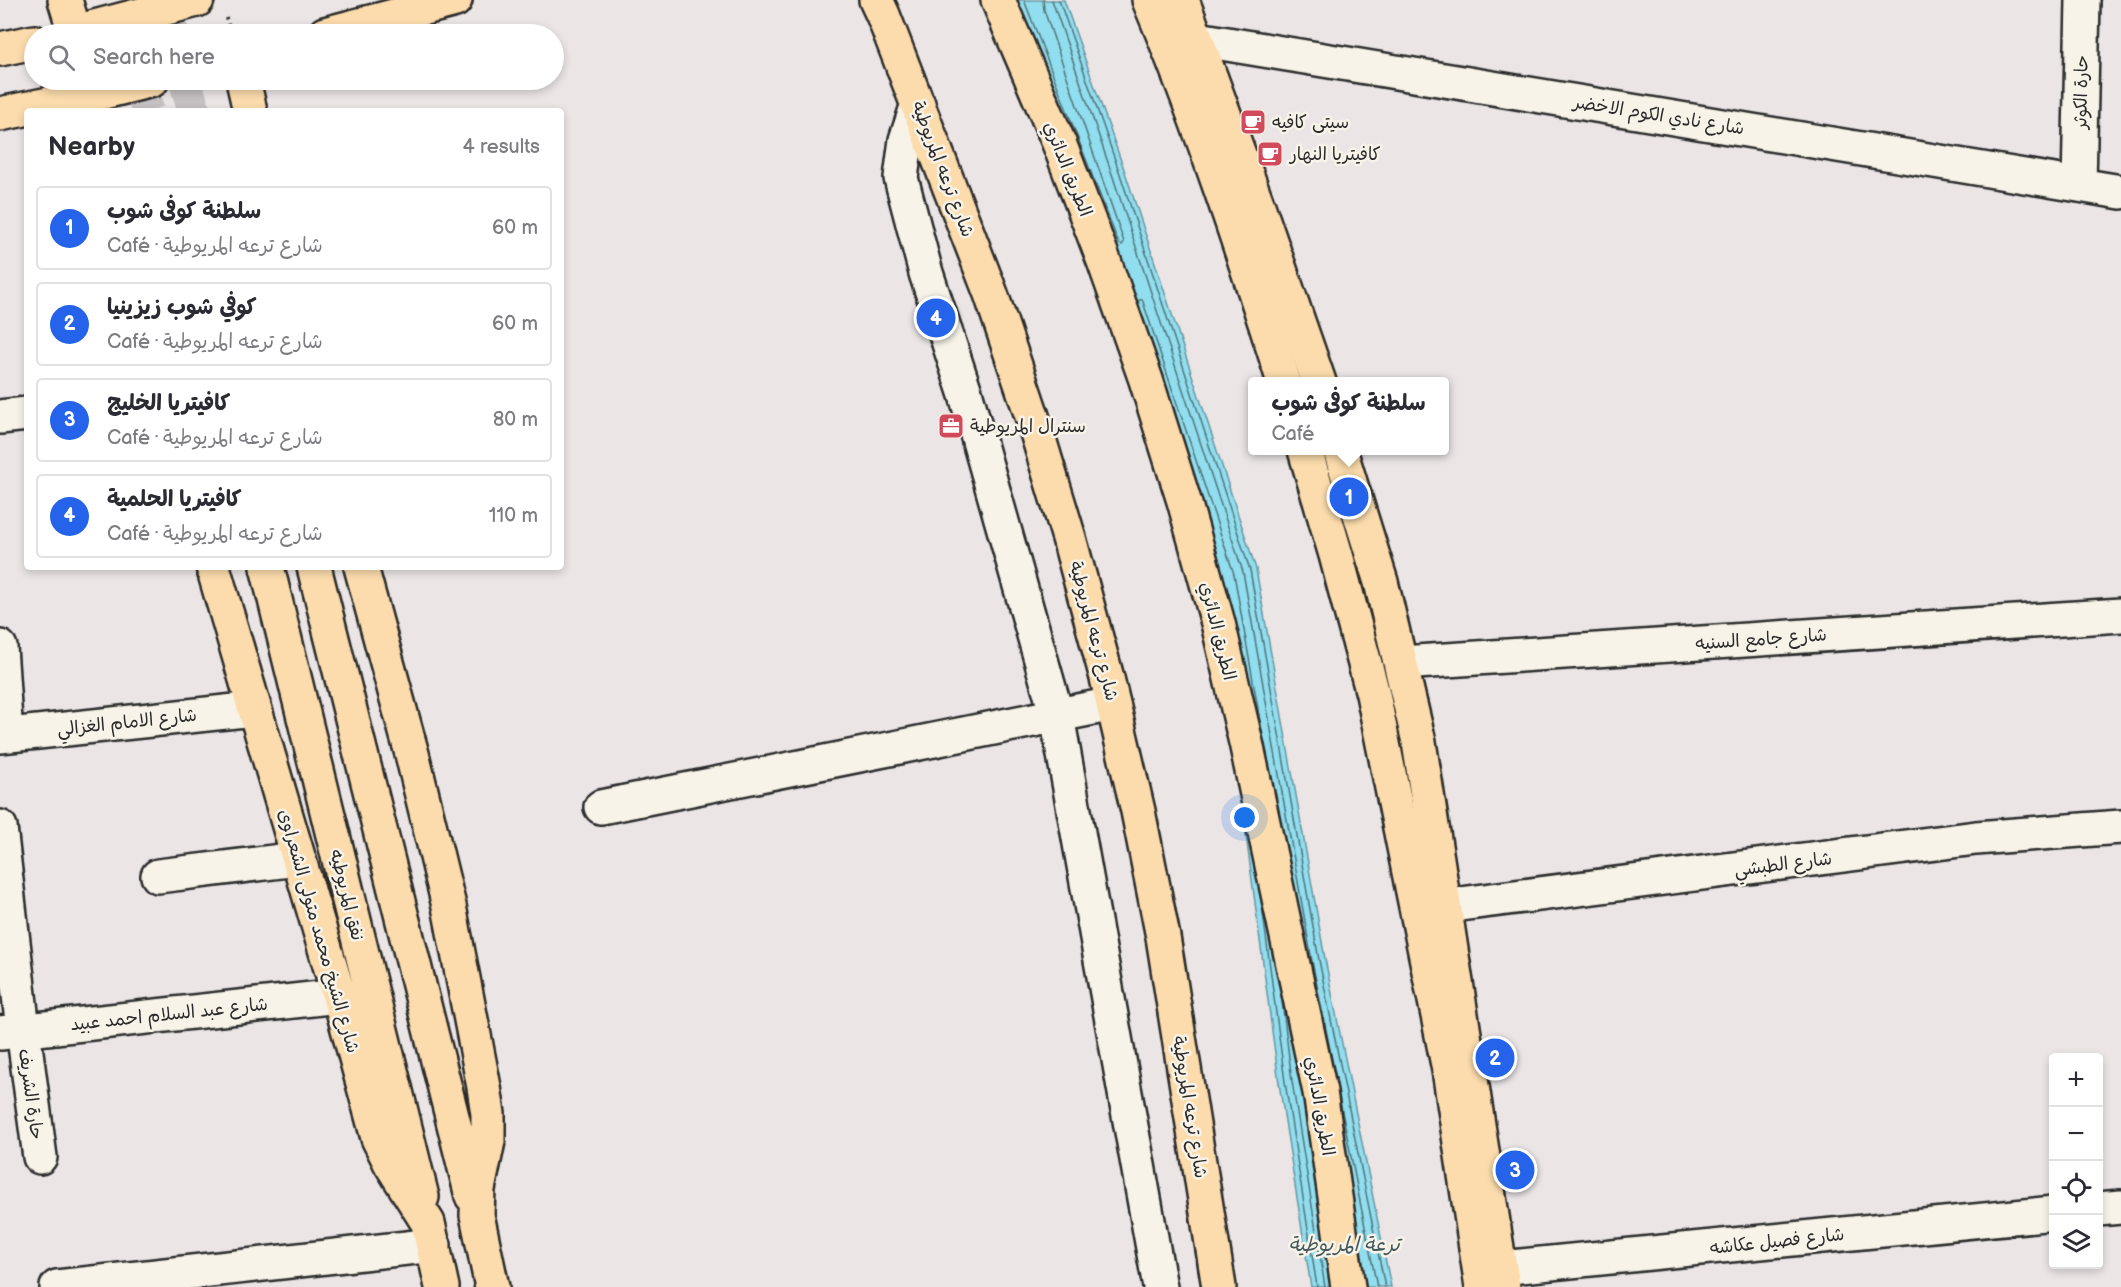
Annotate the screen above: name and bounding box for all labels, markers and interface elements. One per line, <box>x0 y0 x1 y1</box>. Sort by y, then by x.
search box <box>24 24 564 90</box>
icon: search <box>45 41 78 74</box>
text: Search here <box>93 44 215 71</box>
street label: حارة الكوثر <box>2070 55 2093 131</box>
street label: شارع نادي الكوم الاخضر <box>1570 91 1746 142</box>
street label: شارع ترعه المريوطية <box>906 98 978 240</box>
cafe icon: سيتى كافيه <box>1238 107 1268 137</box>
place label: سيتى كافيه <box>1272 112 1349 133</box>
street label: الطريق الدائري <box>1037 119 1096 220</box>
text: Nearby <box>48 132 135 163</box>
text: 4 results <box>462 135 540 159</box>
cafe icon: كافيتريا النهار <box>1255 139 1285 169</box>
place label: كافيتريا النهار <box>1288 144 1381 165</box>
text: سلطنة كوفى شوب <box>107 198 261 225</box>
text: 1 <box>65 216 74 240</box>
text: 60 m <box>492 216 538 240</box>
text: Café · شارع ترعه المريوطية <box>107 234 323 258</box>
text: كوفي شوب زيزينيا <box>107 294 256 321</box>
pin: 4 <box>916 296 956 340</box>
text: 2 <box>64 312 75 336</box>
text: 60 m <box>492 312 538 336</box>
text: Café · شارع ترعه المريوطية <box>107 330 323 354</box>
popup <box>1248 377 1449 455</box>
text: كافيتريا الخليج <box>107 390 230 417</box>
text: سلطنة كوفى شوب <box>1271 390 1426 417</box>
text: 3 <box>64 408 75 432</box>
text: 80 m <box>493 408 538 432</box>
office icon: سنترال المريوطية <box>936 411 966 441</box>
place label: سنترال المريوطية <box>970 416 1086 437</box>
text: Café <box>1271 422 1314 446</box>
text: Café · شارع ترعه المريوطية <box>107 426 323 450</box>
pin: 1 <box>1330 474 1368 520</box>
text: كافيتريا الحلمية <box>107 486 242 513</box>
text: 4 <box>64 504 75 528</box>
text: 110 m <box>489 504 538 528</box>
text: Café · شارع ترعه المريوطية <box>107 522 323 546</box>
street label: شارع ترعه المريوطية <box>1064 559 1122 704</box>
street label: الطريق الدائري <box>1193 580 1240 683</box>
street label: شارع جامع السنيه <box>1695 624 1828 657</box>
street label: شارع الامام الغزالي <box>56 705 199 745</box>
your location <box>1230 803 1259 832</box>
street label: شارع الشيخ محمد متولى الشعراوى <box>273 807 363 1056</box>
street label: نفق المريوطيه <box>325 847 368 943</box>
street label: شارع الطبشي <box>1733 848 1834 886</box>
street label: شارع عبد السلام احمد عبيد <box>69 994 269 1038</box>
street label: شارع ترعه المريوطية <box>1167 1034 1211 1180</box>
pin: 2 <box>1476 1036 1514 1080</box>
street label: حارة الشريف <box>14 1047 47 1141</box>
map controls <box>2049 1053 2103 1269</box>
button: + <box>2049 1053 2103 1107</box>
street label: الطريق الدائري <box>1298 1055 1339 1158</box>
button: − <box>2049 1107 2103 1161</box>
pin: 3 <box>1496 1148 1534 1192</box>
button: locate <box>2049 1161 2103 1215</box>
button: layers <box>2049 1215 2103 1269</box>
street label: شارع فصيل عكاشه <box>1709 1224 1845 1260</box>
water label: ترعة المريوطية <box>1288 1233 1403 1257</box>

